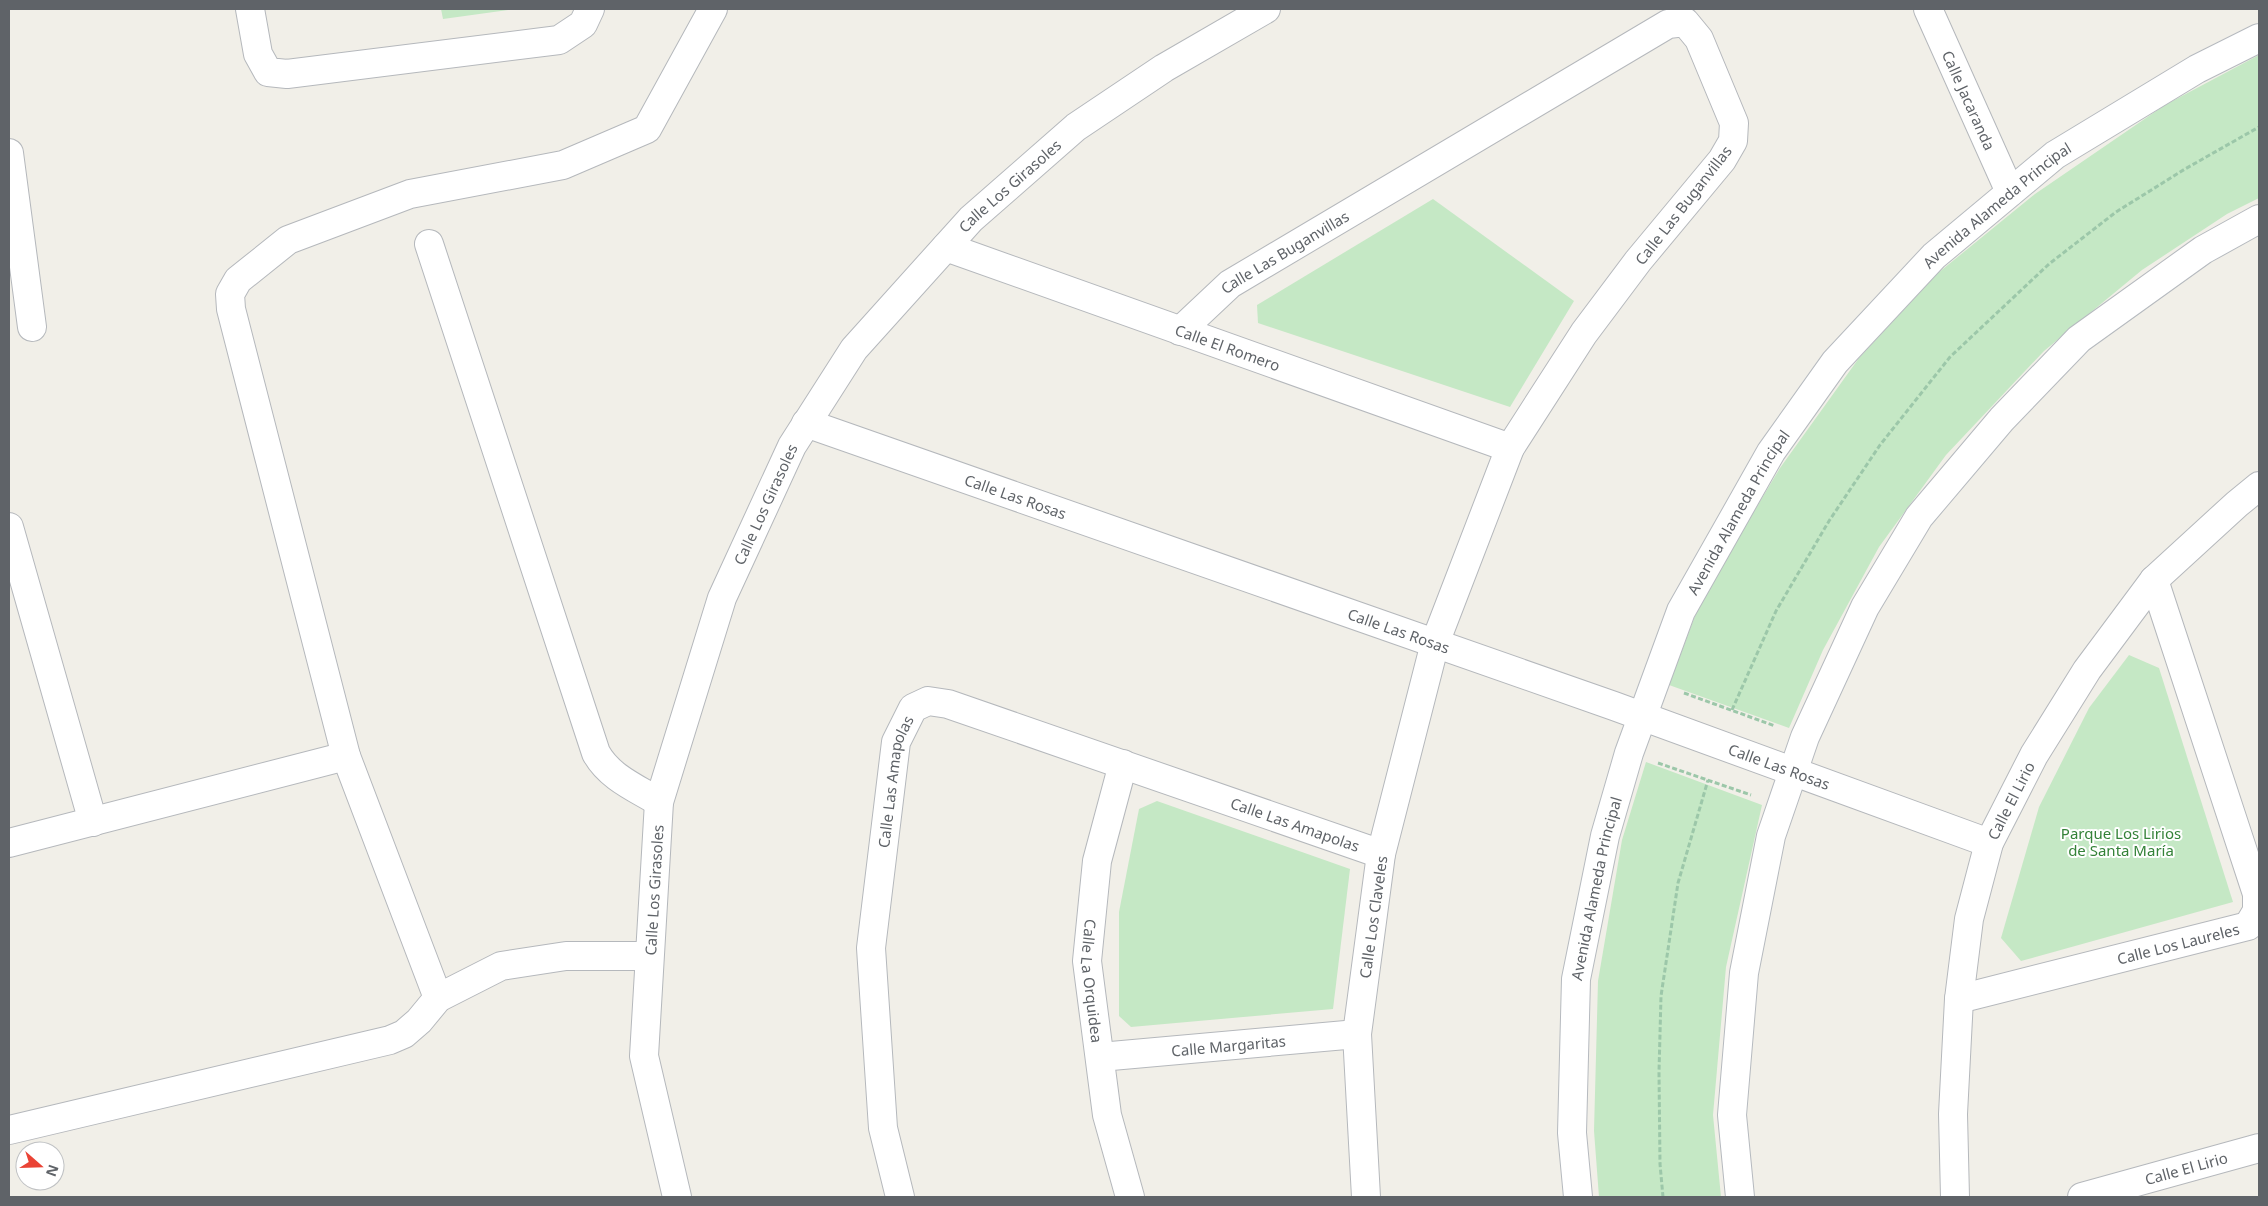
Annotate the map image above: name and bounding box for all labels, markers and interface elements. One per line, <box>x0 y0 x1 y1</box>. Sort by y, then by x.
street label: Calle Jacaranda <box>1938 47 2000 153</box>
street label: Calle Los Girasoles <box>954 135 1065 237</box>
street label: Avenida Alameda Principal <box>1918 138 2075 272</box>
street label: Calle Las Buganvillas <box>1630 141 1736 269</box>
street label: Calle Las Buganvillas <box>1216 206 1352 298</box>
street label: Calle El Romero <box>1172 319 1283 375</box>
street label: Avenida Alameda Principal <box>1682 426 1794 598</box>
street label: Calle Los Girasoles <box>729 441 802 568</box>
street label: Calle Las Rosas <box>962 469 1069 523</box>
street label: Calle Las Rosas <box>1345 604 1452 658</box>
street label: Calle Las Amapolas <box>873 712 918 849</box>
street label: Calle Las Rosas <box>1726 739 1833 794</box>
street label: Calle El Lirio <box>1982 758 2039 843</box>
street label: Calle Las Amapolas <box>1228 793 1362 856</box>
street label: Avenida Alameda Principal <box>1566 794 1626 982</box>
park label: Parque Los Lirios de Santa María <box>2061 823 2181 860</box>
street label: Calle Los Girasoles <box>640 824 668 956</box>
street label: Calle Los Claveles <box>1355 855 1391 979</box>
street label: Calle La Orquidea <box>1077 918 1108 1044</box>
street label: Calle Los Laureles <box>2115 919 2241 969</box>
street label: Calle Margaritas <box>1170 1030 1287 1061</box>
north arrow <box>15 1141 65 1191</box>
street label: Calle El Lirio <box>2142 1147 2230 1189</box>
text: N <box>42 1162 64 1179</box>

